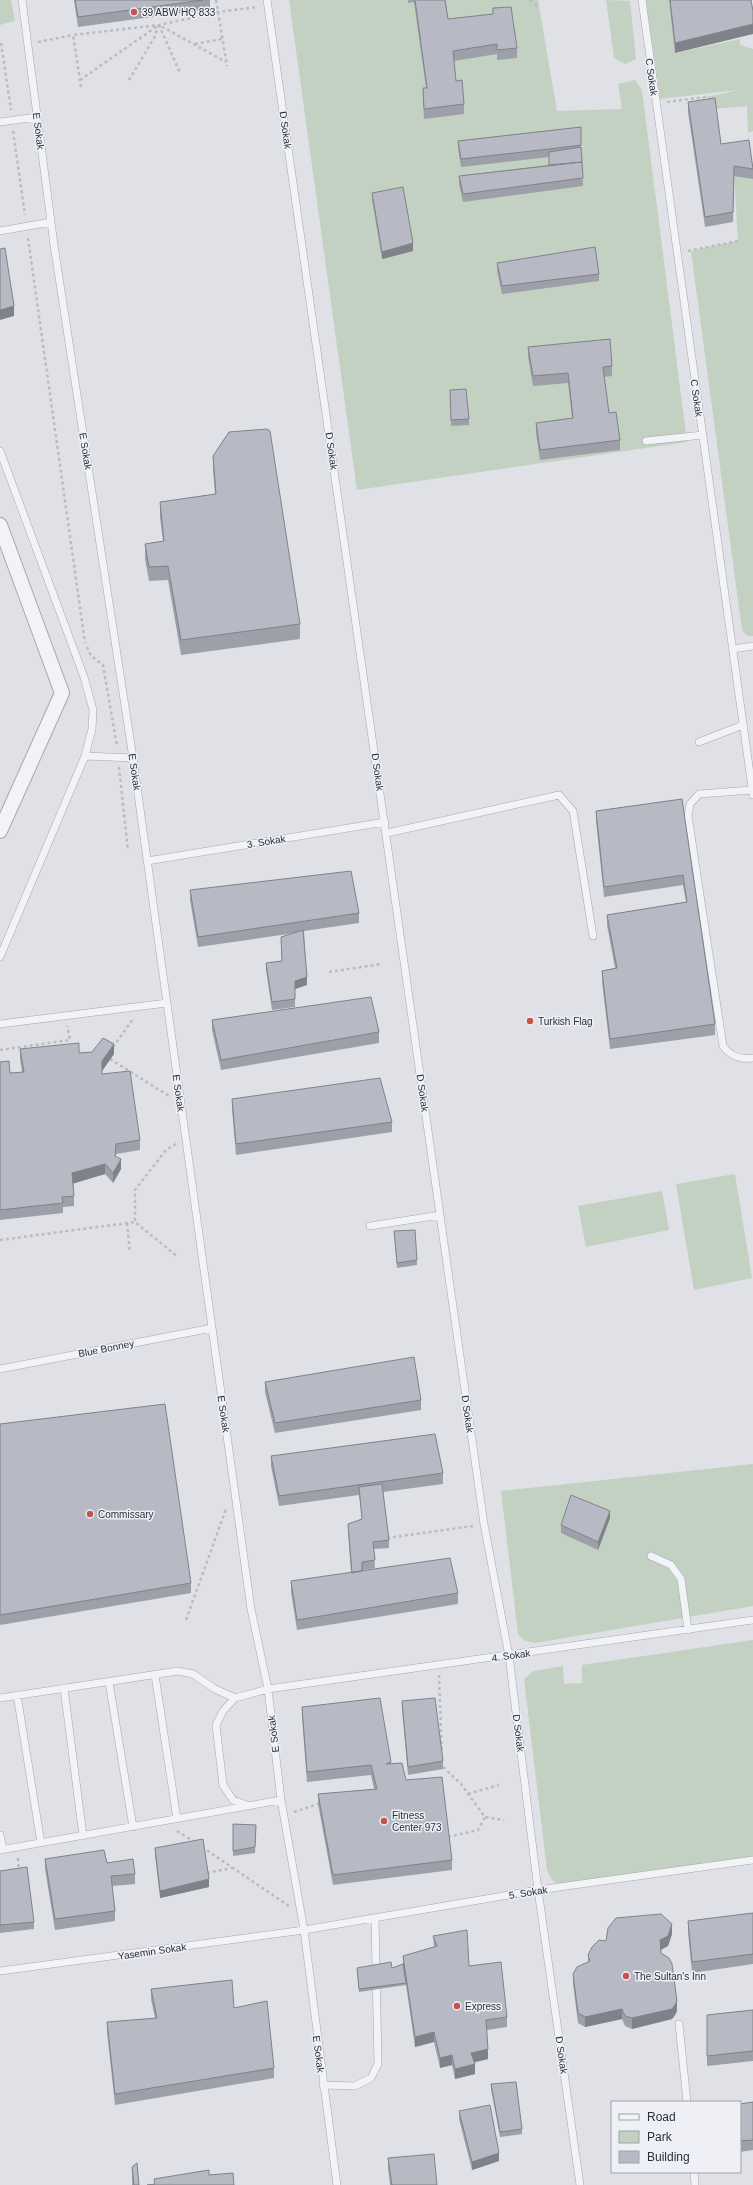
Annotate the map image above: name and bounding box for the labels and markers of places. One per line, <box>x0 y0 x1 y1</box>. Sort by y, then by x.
marker: 39 ABW HQ 833 <box>129 7 139 17</box>
place label: 39 ABW HQ 833 <box>142 7 216 18</box>
marker: Turkish Flag <box>525 1016 535 1026</box>
place label: Turkish Flag <box>538 1016 593 1027</box>
marker: Commissary <box>85 1509 95 1519</box>
place label: Commissary <box>98 1509 154 1520</box>
place label: Fitness Center 973 <box>392 1810 442 1833</box>
marker: Fitness Center 973 <box>379 1816 389 1826</box>
marker: The Sultan's Inn <box>621 1971 631 1981</box>
place label: The Sultan's Inn <box>634 1971 706 1982</box>
marker: Express <box>452 2001 462 2011</box>
place label: Express <box>465 2001 501 2012</box>

